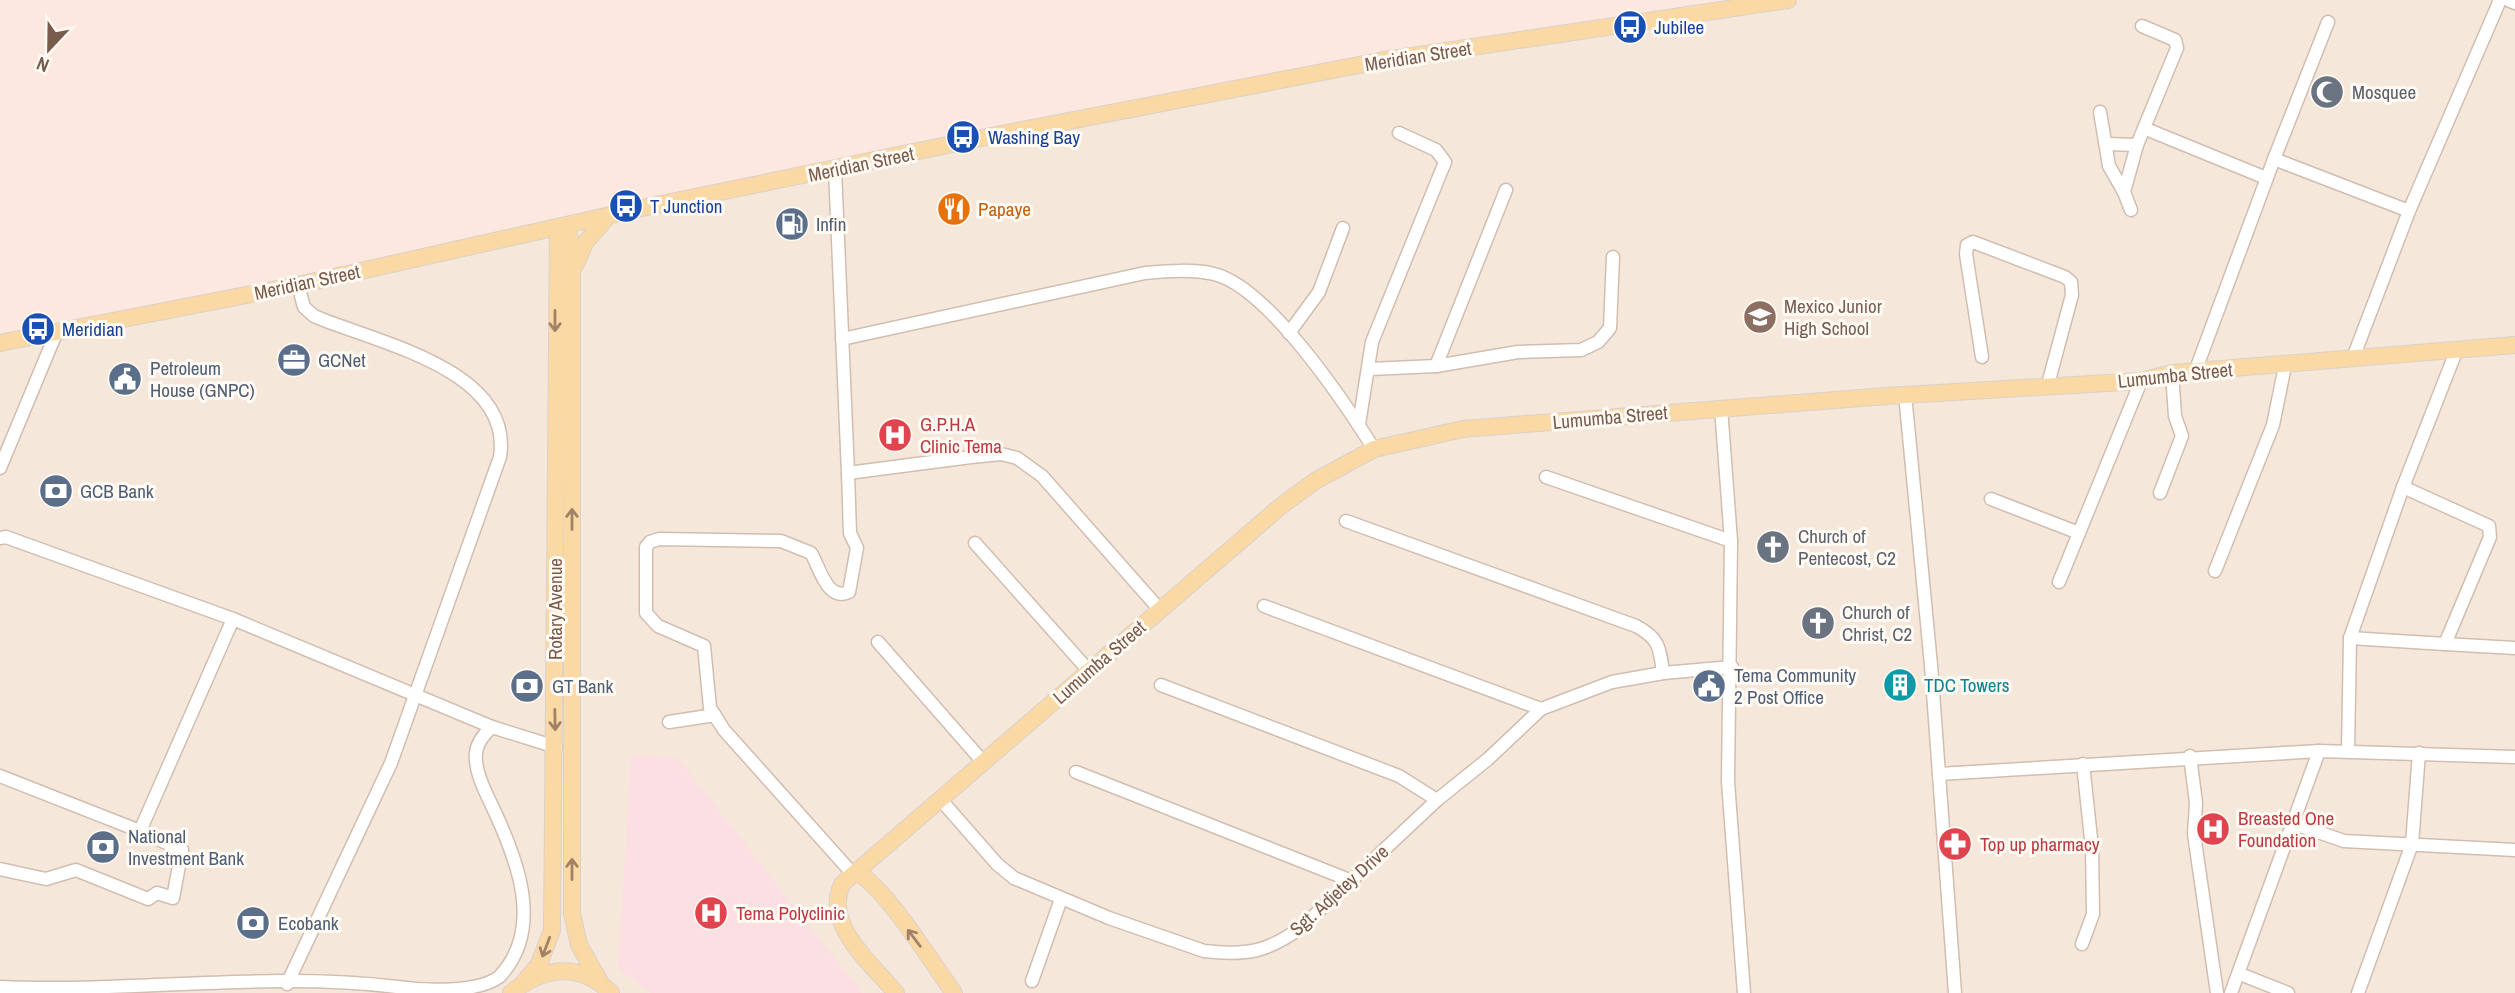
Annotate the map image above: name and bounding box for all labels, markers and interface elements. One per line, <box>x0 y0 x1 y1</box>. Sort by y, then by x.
bus stop icon: Jubilee <box>1611 8 1649 46</box>
north arrow <box>14 14 84 84</box>
place label: Jubilee <box>1654 14 1704 40</box>
street label: Meridian Street <box>1363 35 1474 77</box>
text: N <box>33 51 53 79</box>
mosque icon: Mosquee <box>2308 73 2346 111</box>
place label: Mosquee <box>2352 79 2416 105</box>
bus stop icon: Washing Bay <box>944 118 982 156</box>
place label: Washing Bay <box>988 124 1080 150</box>
street label: Meridian Street <box>806 140 917 188</box>
bus stop icon: T Junction <box>607 187 645 225</box>
restaurant icon: Papaye <box>935 190 973 228</box>
place label: T Junction <box>650 193 723 219</box>
place label: Papaye <box>978 196 1031 222</box>
fuel station icon: Infin <box>773 205 811 243</box>
place label: Infin <box>816 211 846 237</box>
street label: Meridian Street <box>252 258 363 306</box>
place label: Mexico Junior High School <box>1784 293 1883 341</box>
school or university icon: Mexico Junior High School <box>1741 298 1779 336</box>
one-way arrow <box>548 309 562 332</box>
bus stop icon: Meridian <box>19 310 57 348</box>
place label: Meridian <box>62 316 123 342</box>
office icon: GCNet <box>275 341 313 379</box>
place label: GCNet <box>318 347 366 373</box>
place label: Petroleum House (GNPC) <box>150 355 255 403</box>
street label: Lumumba Street <box>2116 356 2234 394</box>
public building icon: Petroleum House (GNPC) <box>106 360 144 398</box>
street label: Lumumba Street <box>1551 399 1669 435</box>
place label: G.P.H.A Clinic Tema <box>920 411 1002 459</box>
hospital icon: G.P.H.A Clinic Tema <box>876 416 914 454</box>
bank icon: GCB Bank <box>37 472 75 510</box>
place label: GCB Bank <box>80 478 154 504</box>
one-way arrow <box>565 508 579 531</box>
place label: Church of Pentecost, C2 <box>1798 523 1896 571</box>
church icon: Church of Pentecost, C2 <box>1754 528 1792 566</box>
street label: Rotary Avenue <box>542 558 568 660</box>
place label: Church of Christ, C2 <box>1842 599 1912 647</box>
church icon: Church of Christ, C2 <box>1799 604 1837 642</box>
street label: Lumumba Street <box>1047 614 1151 710</box>
place label: Tema Community 2 Post Office <box>1734 662 1856 710</box>
building icon: TDC Towers <box>1881 666 1919 704</box>
bank icon: GT Bank <box>508 667 546 705</box>
public building icon: Tema Community 2 Post Office <box>1690 667 1728 705</box>
place label: TDC Towers <box>1924 672 2010 698</box>
place label: GT Bank <box>552 673 613 699</box>
one-way arrow <box>548 708 562 731</box>
place label: Breasted One Foundation <box>2238 805 2334 853</box>
hospital icon: Breasted One Foundation <box>2194 810 2232 848</box>
place label: National Investment Bank <box>128 823 244 871</box>
pharmacy icon: Top up pharmacy <box>1936 825 1974 863</box>
bank icon: National Investment Bank <box>84 828 122 866</box>
place label: Top up pharmacy <box>1980 831 2100 857</box>
street label: Sgt. Adjetey Drive <box>1284 839 1394 941</box>
one-way arrow <box>565 858 579 881</box>
hospital icon: Tema Polyclinic <box>692 894 730 932</box>
place label: Tema Polyclinic <box>736 900 845 926</box>
bank icon: Ecobank <box>234 904 272 942</box>
place label: Ecobank <box>278 910 339 936</box>
one-way arrow <box>906 929 921 948</box>
one-way arrow <box>539 935 552 957</box>

